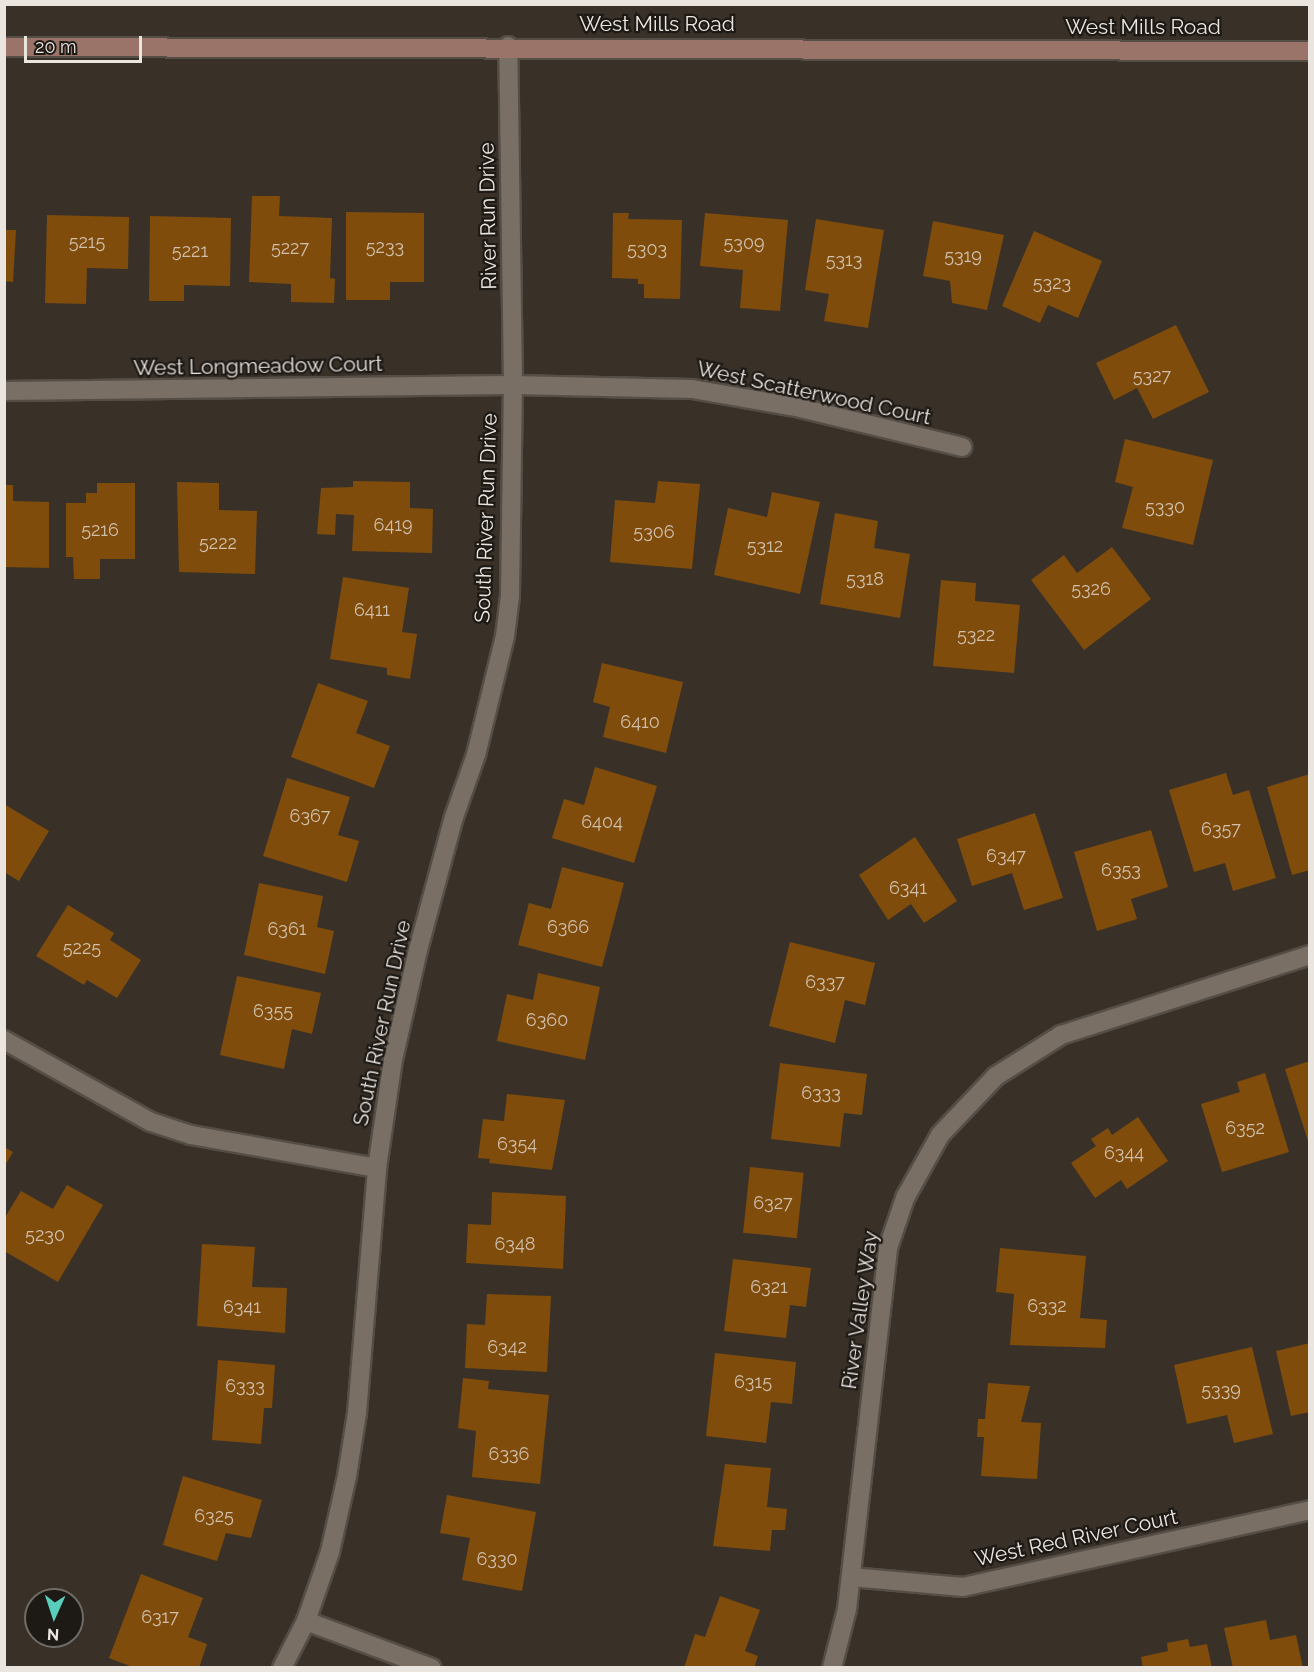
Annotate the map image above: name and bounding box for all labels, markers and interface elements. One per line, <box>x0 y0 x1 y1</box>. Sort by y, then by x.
street label: West Mills Road <box>579 11 735 37</box>
street label: West Mills Road <box>1065 14 1221 40</box>
scale bar <box>27 24 146 62</box>
text: 20 m <box>35 36 77 57</box>
street label: River Run Drive <box>474 142 502 290</box>
house number: 5215 <box>69 231 105 253</box>
house number: 5309 <box>724 232 764 254</box>
house number: 5233 <box>366 236 404 258</box>
house number: 5227 <box>271 237 309 259</box>
house number: 5303 <box>627 238 667 260</box>
house number: 5221 <box>172 240 208 262</box>
house number: 5319 <box>944 245 982 267</box>
house number: 5313 <box>826 249 862 271</box>
house number: 5323 <box>1033 272 1071 294</box>
street label: West Longmeadow Court <box>133 351 383 381</box>
street label: West Scatterwood Court <box>695 356 933 430</box>
house number: 5327 <box>1133 365 1171 387</box>
street label: South River Run Drive <box>470 413 502 623</box>
house number: 5330 <box>1145 496 1185 518</box>
house number: 6419 <box>374 514 412 536</box>
house number: 5216 <box>81 519 119 541</box>
house number: 5306 <box>633 521 675 543</box>
house number: 5222 <box>199 532 237 554</box>
house number: 5312 <box>747 535 783 557</box>
house number: 5318 <box>846 568 884 590</box>
house number: 5326 <box>1071 578 1111 600</box>
house number: 6411 <box>354 599 390 621</box>
house number: 5322 <box>957 624 995 646</box>
house number: 6410 <box>620 711 660 733</box>
house number: 6367 <box>290 805 330 827</box>
house number: 6404 <box>581 811 623 833</box>
house number: 6357 <box>1201 818 1241 840</box>
house number: 6347 <box>986 845 1026 867</box>
house number: 6353 <box>1101 859 1141 881</box>
house number: 6341 <box>889 877 927 899</box>
house number: 6366 <box>547 916 589 938</box>
house number: 6361 <box>267 918 307 940</box>
street label: South River Run Drive <box>348 918 416 1128</box>
house number: 5225 <box>63 937 101 959</box>
house number: 6337 <box>805 971 845 993</box>
house number: 6355 <box>253 1000 293 1022</box>
house number: 6360 <box>526 1009 568 1031</box>
house number: 6333 <box>801 1082 841 1104</box>
house number: 6352 <box>1225 1117 1265 1139</box>
house number: 6354 <box>497 1133 537 1155</box>
house number: 6344 <box>1104 1142 1144 1164</box>
house number: 6327 <box>753 1192 793 1214</box>
house number: 5230 <box>25 1224 65 1246</box>
street label: River Valley Way <box>836 1228 884 1392</box>
house number: 6348 <box>495 1233 535 1255</box>
house number: 6321 <box>750 1276 788 1298</box>
house number: 6332 <box>1027 1295 1067 1317</box>
house number: 6341 <box>223 1296 261 1318</box>
house number: 6342 <box>487 1336 527 1358</box>
house number: 6315 <box>734 1371 772 1393</box>
house number: 6333 <box>225 1375 265 1397</box>
house number: 5339 <box>1201 1379 1241 1401</box>
house number: 6336 <box>489 1443 529 1465</box>
street label: West Red River Court <box>972 1504 1180 1572</box>
house number: 6325 <box>194 1505 234 1527</box>
house number: 6330 <box>476 1548 518 1570</box>
north arrow <box>24 1588 84 1648</box>
house number: 6317 <box>141 1606 179 1628</box>
text: N <box>47 1625 60 1644</box>

